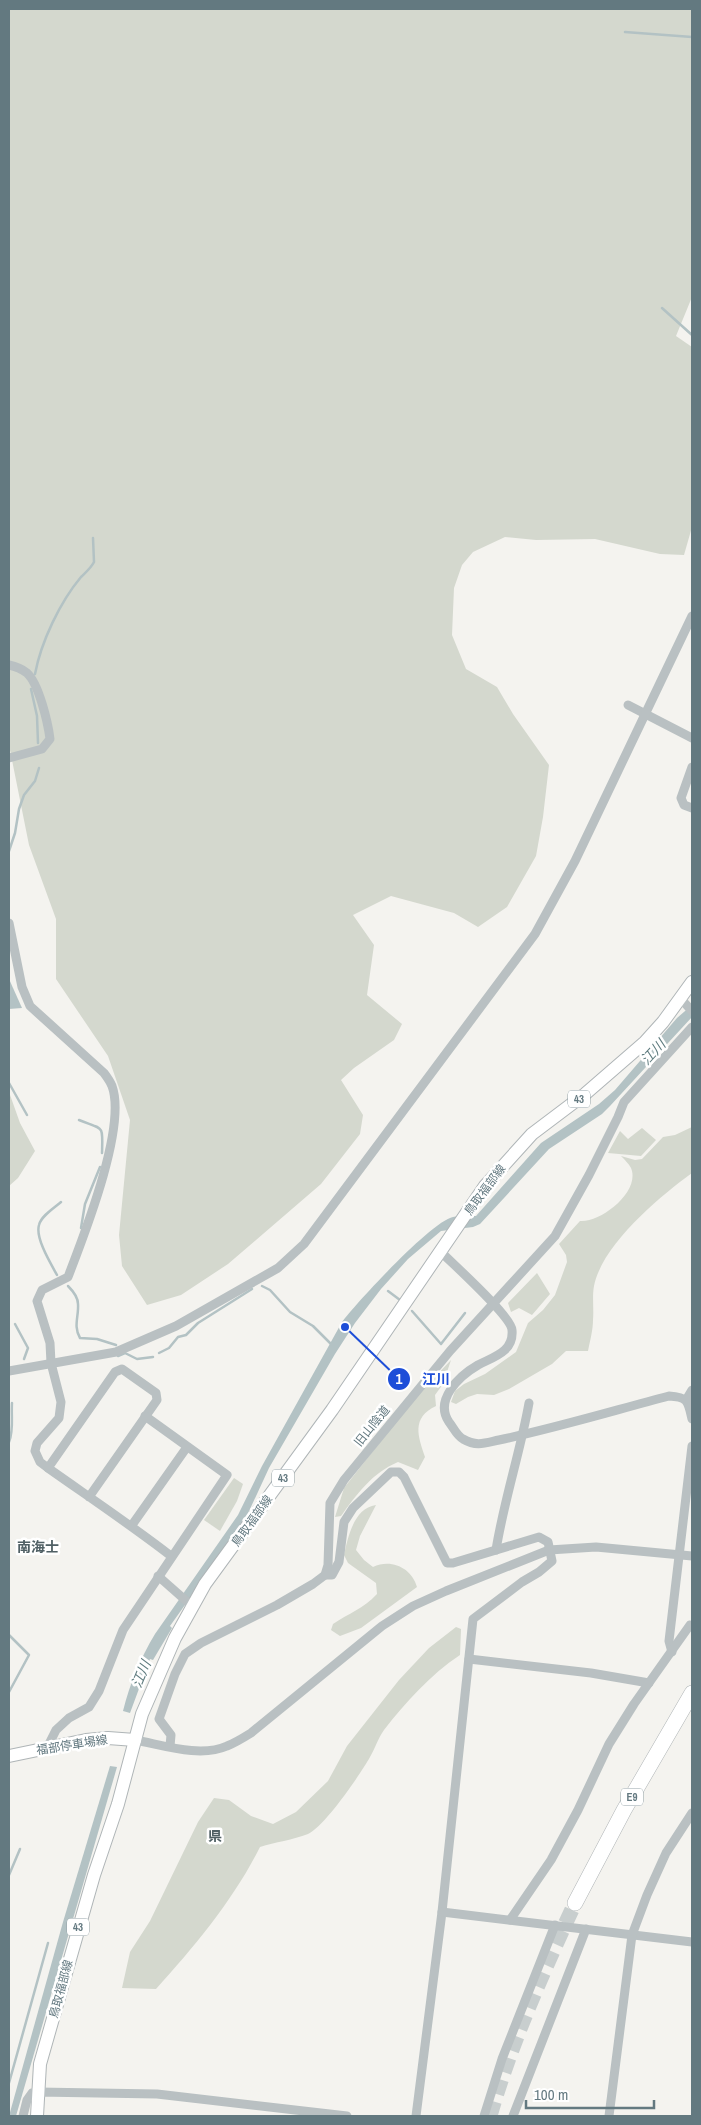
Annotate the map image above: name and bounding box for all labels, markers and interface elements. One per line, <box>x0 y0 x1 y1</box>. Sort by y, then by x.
water label: 江川 <box>637 1034 670 1068</box>
road number: 43 <box>568 1090 590 1108</box>
street label: 鳥取福部線 <box>461 1161 509 1219</box>
callout: 江川 <box>387 1364 460 1393</box>
text: 1 <box>396 1368 403 1389</box>
text: 江川 <box>422 1370 450 1388</box>
street label: 旧山陰道 <box>351 1402 393 1450</box>
road number: 43 <box>272 1470 294 1486</box>
street label: 鳥取福部線 <box>228 1492 276 1550</box>
district label: 南海士 <box>17 1538 59 1556</box>
water label: 江川 <box>127 1656 156 1690</box>
street label: 福部停車場線 <box>35 1731 109 1759</box>
road number: E9 <box>621 1788 643 1805</box>
district label: 県 <box>208 1827 222 1845</box>
road number: 43 <box>67 1918 89 1935</box>
street label: 鳥取福部線 <box>46 1958 76 2020</box>
scale bar <box>526 2078 654 2110</box>
text: 100 m <box>534 2084 568 2105</box>

